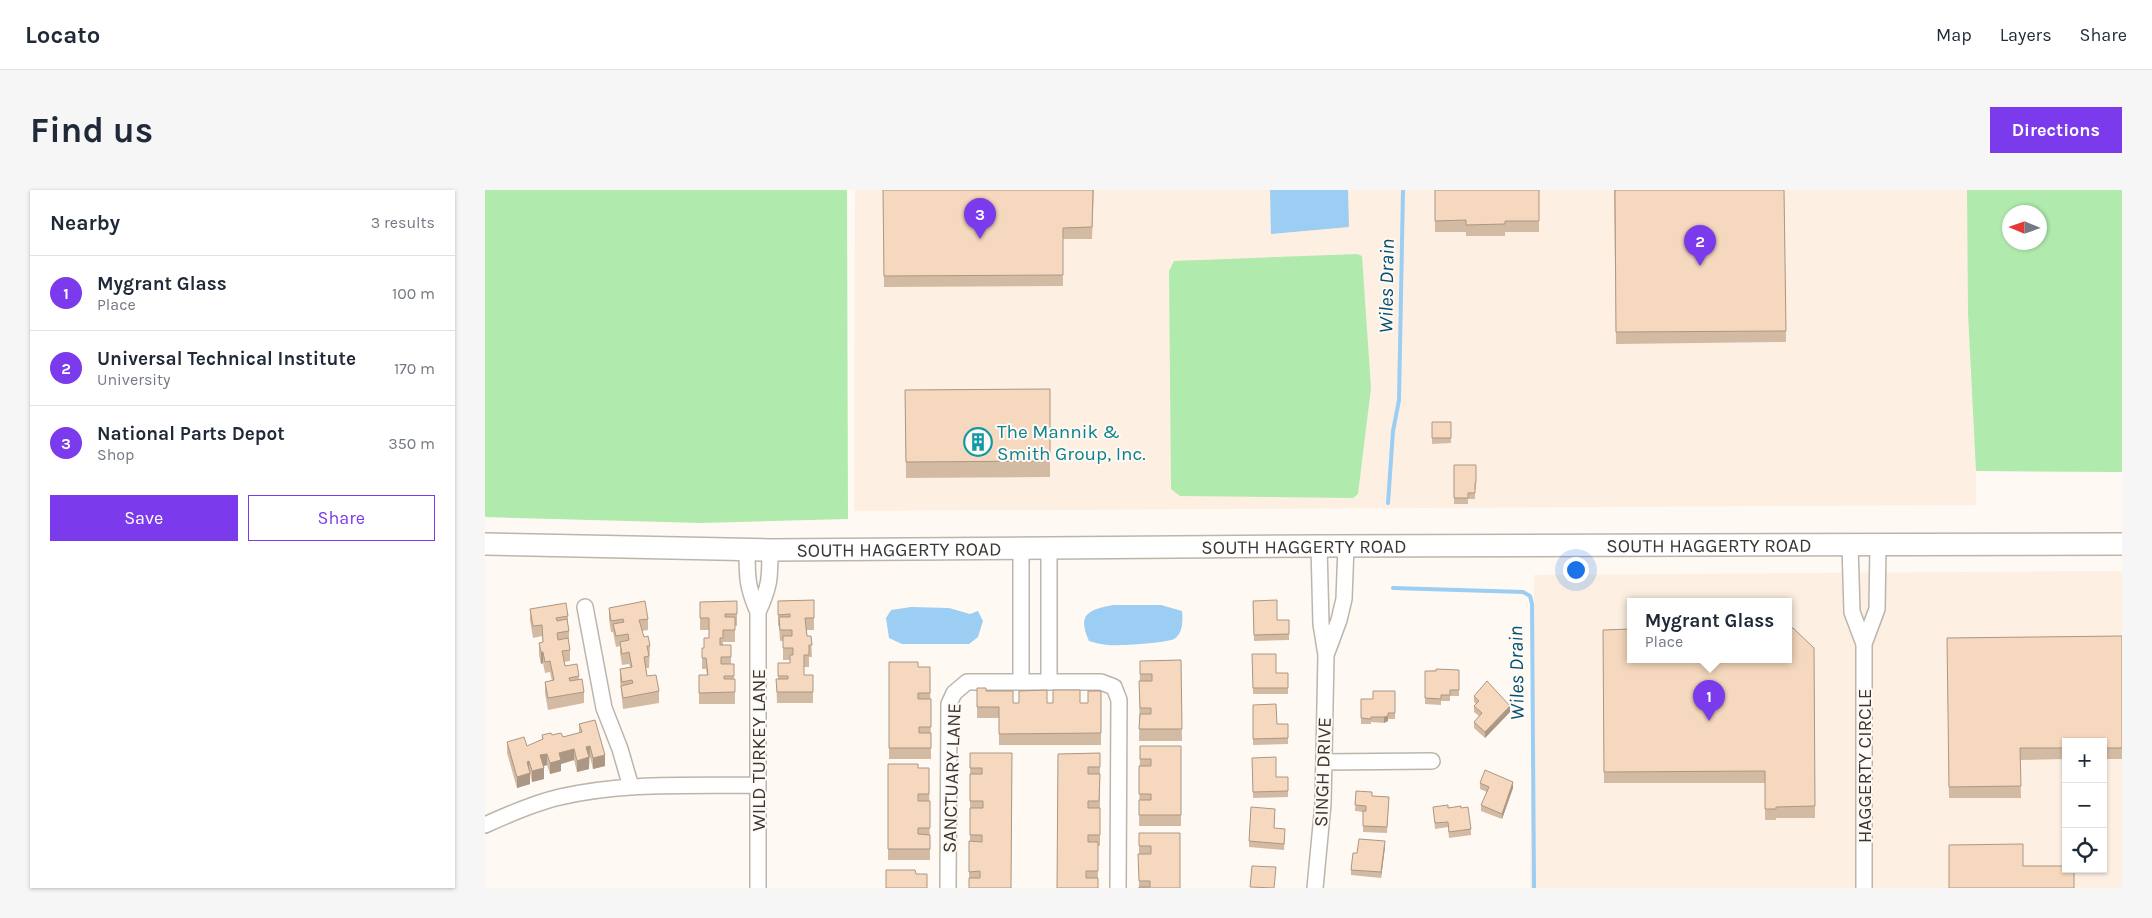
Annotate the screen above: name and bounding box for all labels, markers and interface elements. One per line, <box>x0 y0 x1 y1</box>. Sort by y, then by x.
text: Locato <box>25 21 100 49</box>
text: Map <box>1936 24 1972 46</box>
text: Layers <box>2000 24 2052 46</box>
text: Share <box>2080 24 2127 46</box>
button: Directions <box>1990 107 2122 153</box>
text: Find us <box>30 110 153 151</box>
pin: 3 <box>964 198 996 239</box>
north arrow <box>2002 205 2047 250</box>
text: Nearby <box>50 211 120 235</box>
text: 3 results <box>371 213 435 232</box>
pin: 2 <box>1684 225 1716 266</box>
water label: Wiles Drain <box>1374 239 1399 334</box>
text: Mygrant Glass <box>97 273 227 295</box>
text: 1 <box>63 284 69 303</box>
text: 100 m <box>392 284 435 303</box>
text: Place <box>97 295 136 314</box>
text: Universal Technical Institute <box>97 348 356 370</box>
text: 2 <box>61 359 71 378</box>
text: 170 m <box>394 359 435 378</box>
text: University <box>97 370 171 389</box>
place label: The Mannik & Smith Group, Inc. <box>997 421 1146 465</box>
text: National Parts Depot <box>97 423 285 445</box>
building icon: The Mannik & Smith Group, Inc. <box>963 427 993 457</box>
text: 3 <box>61 434 71 453</box>
text: 350 m <box>388 434 435 453</box>
text: Shop <box>97 445 134 464</box>
button: Save <box>50 495 238 541</box>
button: Share <box>248 495 435 541</box>
street label: SOUTH HAGGERTY ROAD <box>1606 535 1812 557</box>
street label: SOUTH HAGGERTY ROAD <box>1201 536 1407 559</box>
street label: SOUTH HAGGERTY ROAD <box>796 538 1002 562</box>
your location <box>1563 557 1589 583</box>
popup <box>1627 598 1792 663</box>
text: Mygrant Glass <box>1645 610 1774 632</box>
water label: Wiles Drain <box>1504 625 1529 720</box>
text: Place <box>1645 632 1683 651</box>
street label: WILD TURKEY LANE <box>748 669 770 831</box>
pin: 1 <box>1693 680 1725 721</box>
street label: HAGGERTY CIRCLE <box>1854 689 1876 843</box>
street label: SANCTUARY LANE <box>938 703 966 853</box>
street label: SINGH DRIVE <box>1310 717 1336 827</box>
map controls <box>2062 738 2107 873</box>
button: + <box>2062 738 2107 783</box>
button: − <box>2062 783 2107 828</box>
button: locate <box>2062 828 2107 873</box>

